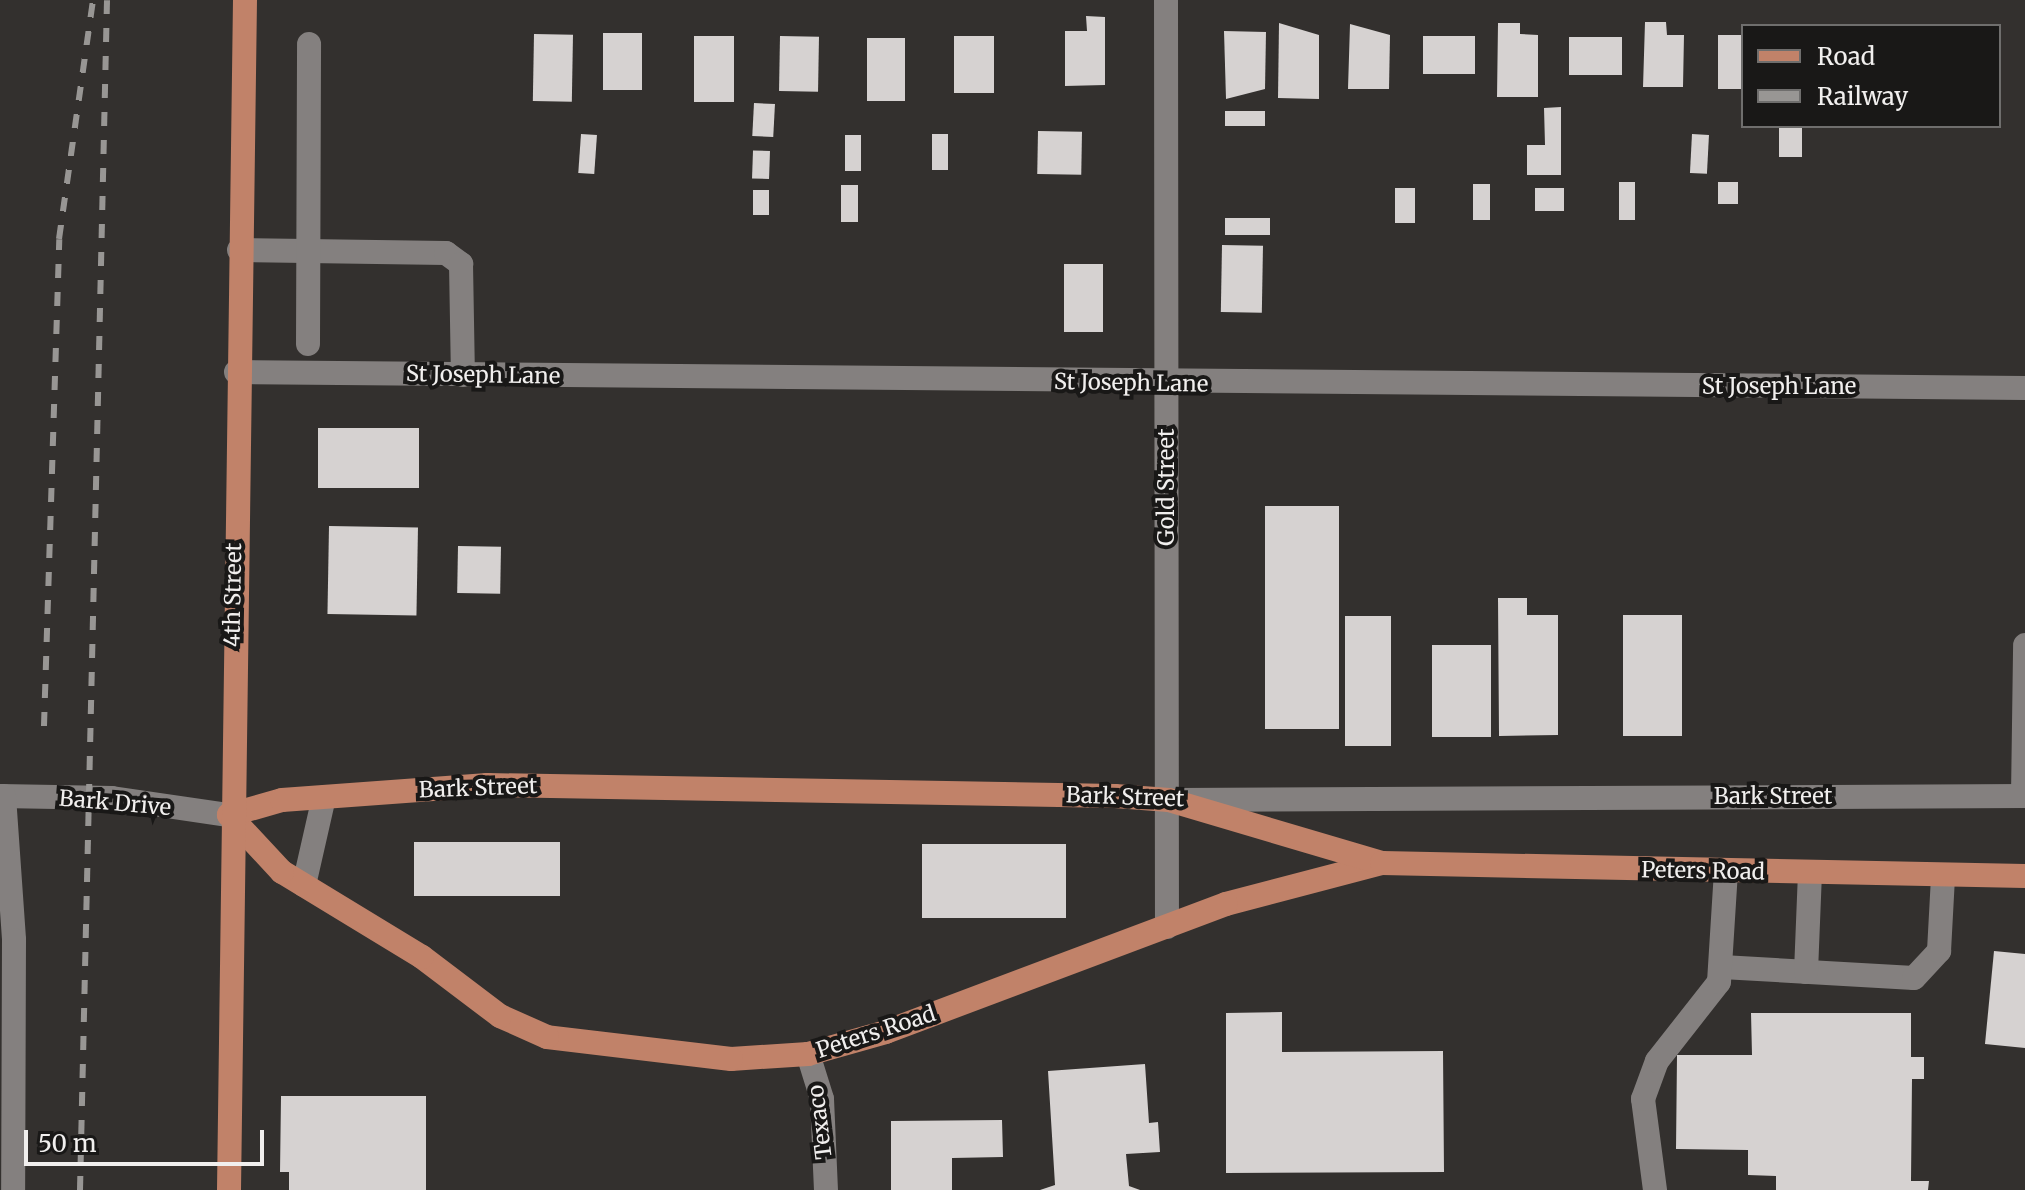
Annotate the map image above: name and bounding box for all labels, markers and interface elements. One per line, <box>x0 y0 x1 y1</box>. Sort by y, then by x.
legend <box>1741 24 2001 128</box>
text: Road <box>1817 41 1875 72</box>
text: Railway <box>1817 81 1908 112</box>
street label: St Joseph Lane <box>406 360 560 390</box>
street label: St Joseph Lane <box>1054 368 1208 398</box>
street label: St Joseph Lane <box>1702 374 1856 400</box>
street label: Gold Street <box>1154 428 1180 546</box>
street label: 4th Street <box>219 543 247 647</box>
street label: Bark Street <box>418 773 538 803</box>
street label: Bark Street <box>1065 782 1185 812</box>
street label: Bark Street <box>1714 784 1832 810</box>
street label: Bark Drive <box>58 785 172 821</box>
street label: Peters Road <box>1641 857 1765 885</box>
street label: Peters Road <box>813 1000 939 1064</box>
street label: Texaco <box>802 1083 838 1161</box>
scale bar <box>28 1114 268 1164</box>
text: 50 m <box>38 1128 97 1159</box>

